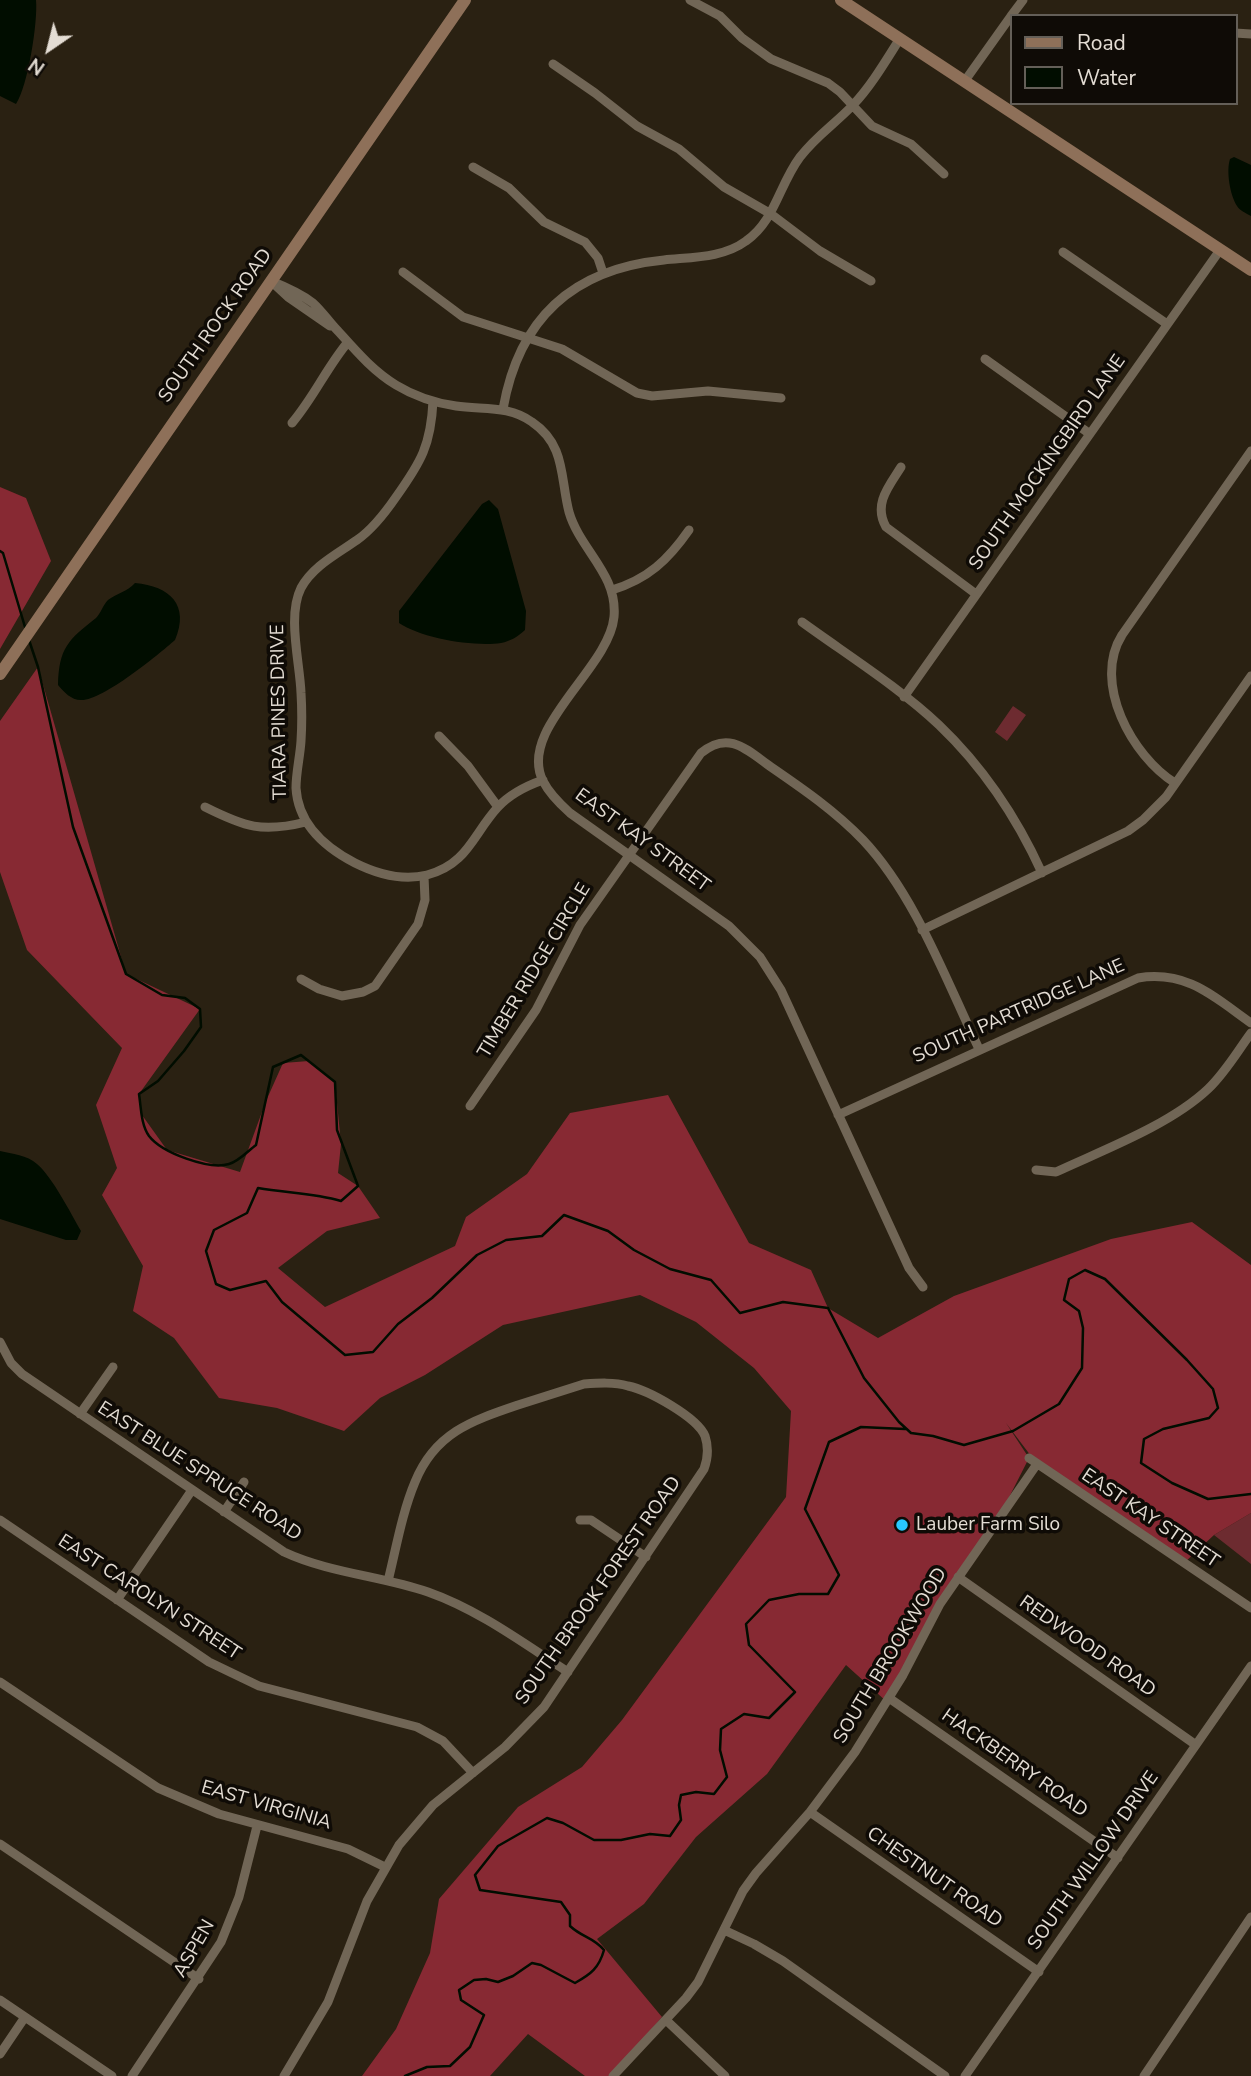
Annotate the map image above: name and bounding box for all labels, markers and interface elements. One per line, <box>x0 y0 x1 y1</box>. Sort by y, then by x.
north arrow <box>14 14 84 84</box>
legend <box>1010 14 1237 105</box>
text: Road <box>1077 29 1126 57</box>
text: N <box>24 51 50 81</box>
text: Water <box>1077 64 1136 92</box>
street label: SOUTH ROCK ROAD <box>154 245 278 407</box>
street label: SOUTH MOCKINGBIRD LANE <box>965 351 1131 575</box>
street label: TIARA PINES DRIVE <box>267 624 293 800</box>
street label: EAST KAY STREET <box>570 784 714 898</box>
street label: TIMBER RIDGE CIRCLE <box>474 879 596 1063</box>
street label: SOUTH PARTRIDGE LANE <box>910 955 1128 1069</box>
street label: EAST BLUE SPRUCE ROAD <box>93 1397 305 1547</box>
street label: EAST KAY STREET <box>1077 1464 1223 1574</box>
street label: SOUTH BROOK FOREST ROAD <box>511 1473 687 1709</box>
place label: Lauber Farm Silo <box>916 1514 1060 1536</box>
marker: Lauber Farm Silo <box>894 1517 910 1533</box>
street label: EAST CAROLYN STREET <box>53 1530 245 1666</box>
street label: SOUTH BROOKWOOD <box>829 1564 953 1748</box>
street label: REDWOOD ROAD <box>1014 1591 1160 1703</box>
street label: HACKBERRY ROAD <box>937 1705 1091 1823</box>
street label: SOUTH WILLOW DRIVE <box>1024 1767 1164 1955</box>
street label: EAST VIRGINIA <box>198 1777 334 1835</box>
street label: CHESTNUT ROAD <box>862 1823 1006 1933</box>
street label: ASPEN <box>169 1916 221 1982</box>

